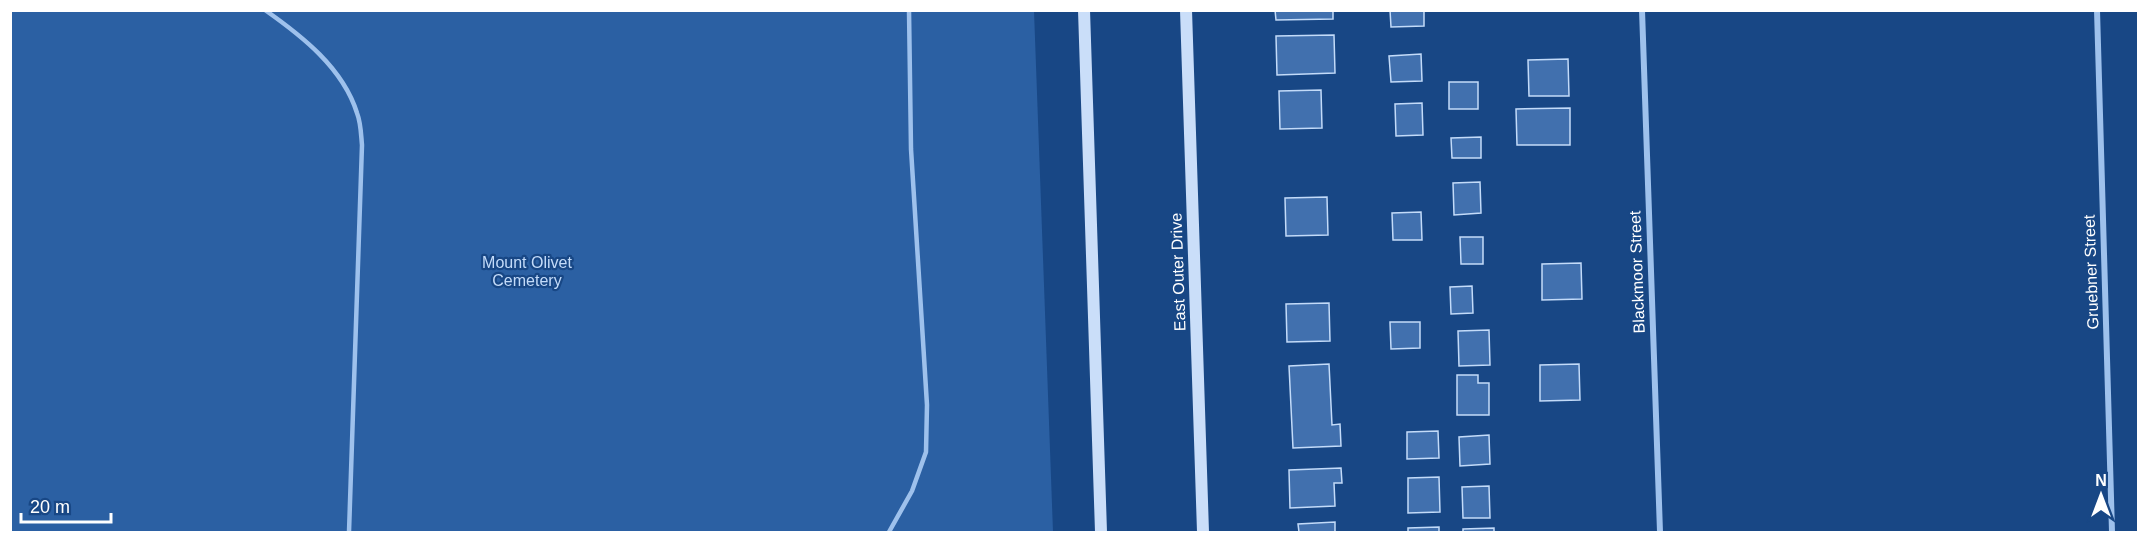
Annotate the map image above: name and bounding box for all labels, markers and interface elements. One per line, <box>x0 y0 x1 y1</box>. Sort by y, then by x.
street label: Blackmoor Street <box>1626 210 1648 334</box>
street label: East Outer Drive <box>1167 213 1189 331</box>
street label: Gruebner Street <box>2080 214 2101 330</box>
park label: Mount Olivet Cemetery <box>482 254 572 289</box>
north arrow <box>2071 465 2131 525</box>
text: N <box>2095 472 2107 489</box>
scale bar <box>21 486 111 524</box>
text: 20 m <box>30 497 70 517</box>

